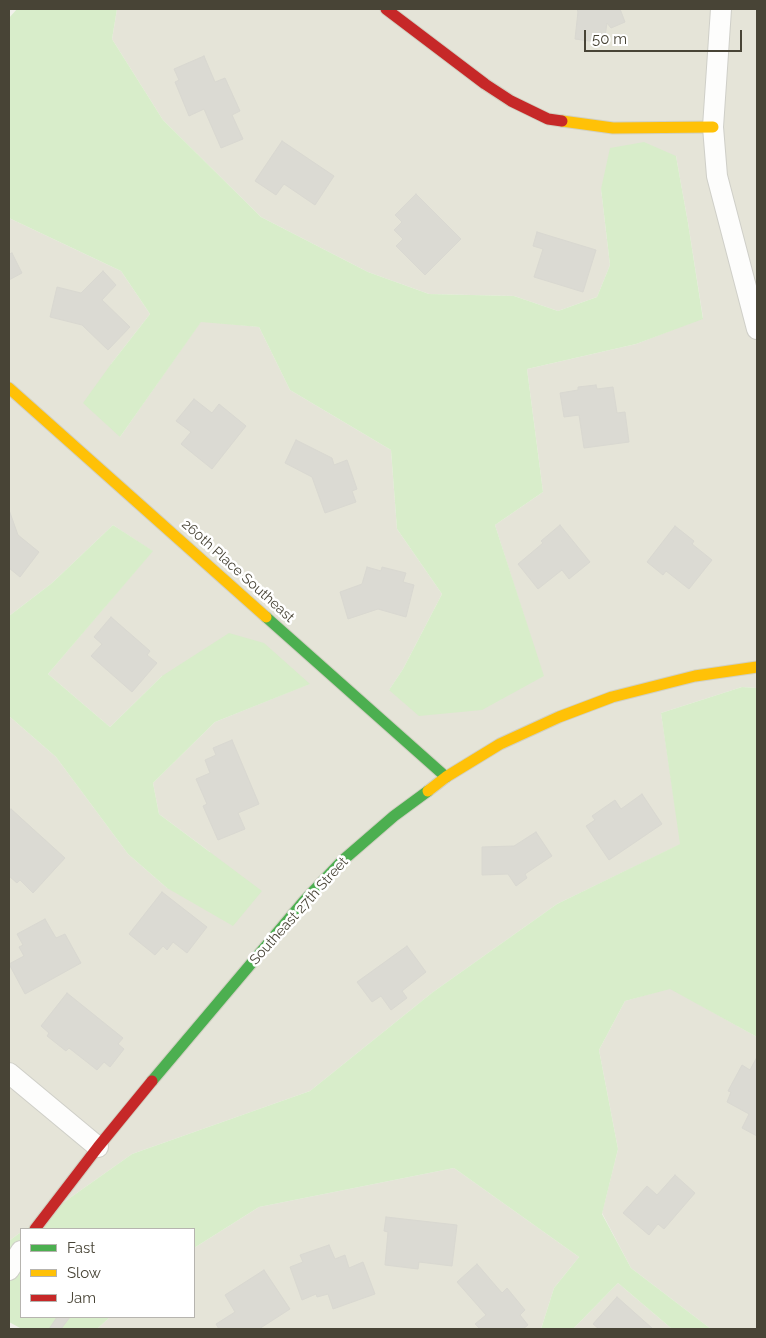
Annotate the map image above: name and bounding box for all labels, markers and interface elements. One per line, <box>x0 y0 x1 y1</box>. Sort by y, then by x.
scale bar <box>586 20 744 52</box>
text: 50 m <box>592 30 627 48</box>
street label: 260th Place Southeast <box>178 516 298 626</box>
street label: Southeast 27th Street <box>246 854 352 968</box>
legend <box>20 1228 195 1318</box>
text: Fast <box>67 1239 95 1257</box>
text: Slow <box>67 1264 101 1282</box>
text: Jam <box>67 1289 96 1307</box>

